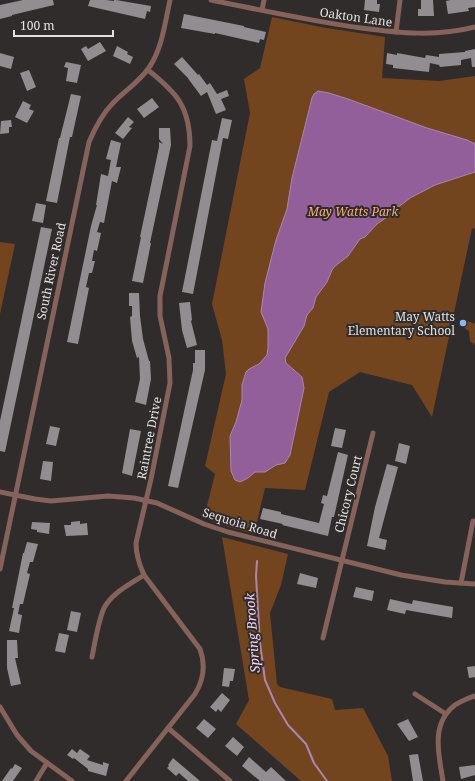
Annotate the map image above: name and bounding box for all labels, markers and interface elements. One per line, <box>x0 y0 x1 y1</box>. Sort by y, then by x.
street label: Oakton Lane <box>319 3 393 31</box>
scale bar <box>14 12 113 38</box>
text: 100 m <box>20 17 55 34</box>
park label: May Watts Park <box>307 203 399 220</box>
street label: South River Road <box>32 220 70 321</box>
place label: May Watts Elementary School <box>348 308 455 339</box>
marker: May Watts Elementary School <box>458 318 468 328</box>
street label: Raintree Drive <box>133 395 165 481</box>
street label: Chicory Court <box>330 454 366 534</box>
street label: Sequoia Road <box>200 504 280 543</box>
water label: Spring Brook <box>240 592 264 673</box>

